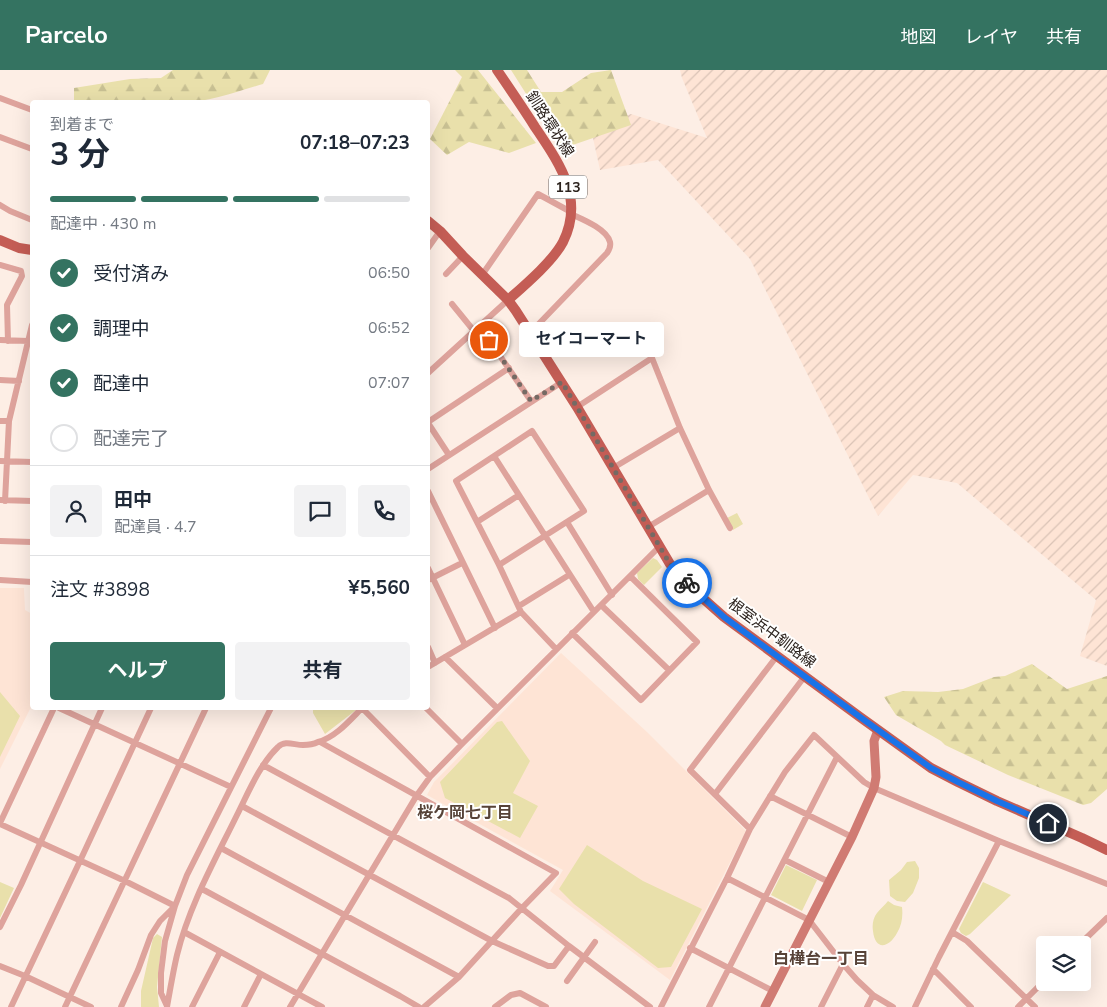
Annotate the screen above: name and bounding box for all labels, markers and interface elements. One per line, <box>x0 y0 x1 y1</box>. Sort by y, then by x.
text: Parcelo <box>25 19 108 51</box>
text: 地図 <box>901 25 937 49</box>
text: レイヤ <box>965 25 1018 49</box>
text: 共有 <box>1046 25 1082 49</box>
street label: 釧路環状線 <box>521 87 579 161</box>
text: 到着まで <box>50 114 114 136</box>
text: 07:18–07:23 <box>300 130 410 156</box>
text: 3 分 <box>50 133 110 176</box>
road number: 113 <box>549 175 587 198</box>
text: 配達中 · 430 m <box>50 213 156 235</box>
icon: check <box>50 259 78 287</box>
text: 受付済み <box>93 261 169 287</box>
text: 06:50 <box>368 262 410 284</box>
icon: check <box>50 314 78 342</box>
text: 調理中 <box>93 316 150 342</box>
text: 06:52 <box>368 317 410 339</box>
pin <box>468 319 510 361</box>
callout: セイコーマート <box>519 322 664 358</box>
icon: bag <box>475 326 503 354</box>
text: セイコーマート <box>535 328 648 350</box>
icon: check <box>50 369 78 397</box>
text: 配達中 <box>93 371 150 397</box>
text: 07:07 <box>368 372 410 394</box>
text: 配達完了 <box>93 426 169 452</box>
button: person <box>50 485 102 537</box>
button: chat <box>294 485 346 537</box>
button: phone <box>358 485 410 537</box>
text: 田中 <box>114 487 152 513</box>
text: 配達員 · 4.7 <box>114 516 197 538</box>
courier <box>662 558 712 608</box>
icon: bike <box>673 569 701 597</box>
text: ¥5,560 <box>348 575 410 601</box>
text: 注文 #3898 <box>50 577 150 603</box>
street label: 根室浜中釧路線 <box>724 593 820 673</box>
button: ヘルプ <box>50 642 225 700</box>
button: 共有 <box>235 642 410 700</box>
district label: 桜ケ岡七丁目 <box>417 802 513 824</box>
pin <box>1027 802 1069 844</box>
icon: home <box>1034 809 1062 837</box>
map controls <box>1036 936 1091 991</box>
button: layers <box>1036 936 1091 991</box>
district label: 白樺台一丁目 <box>773 948 869 970</box>

